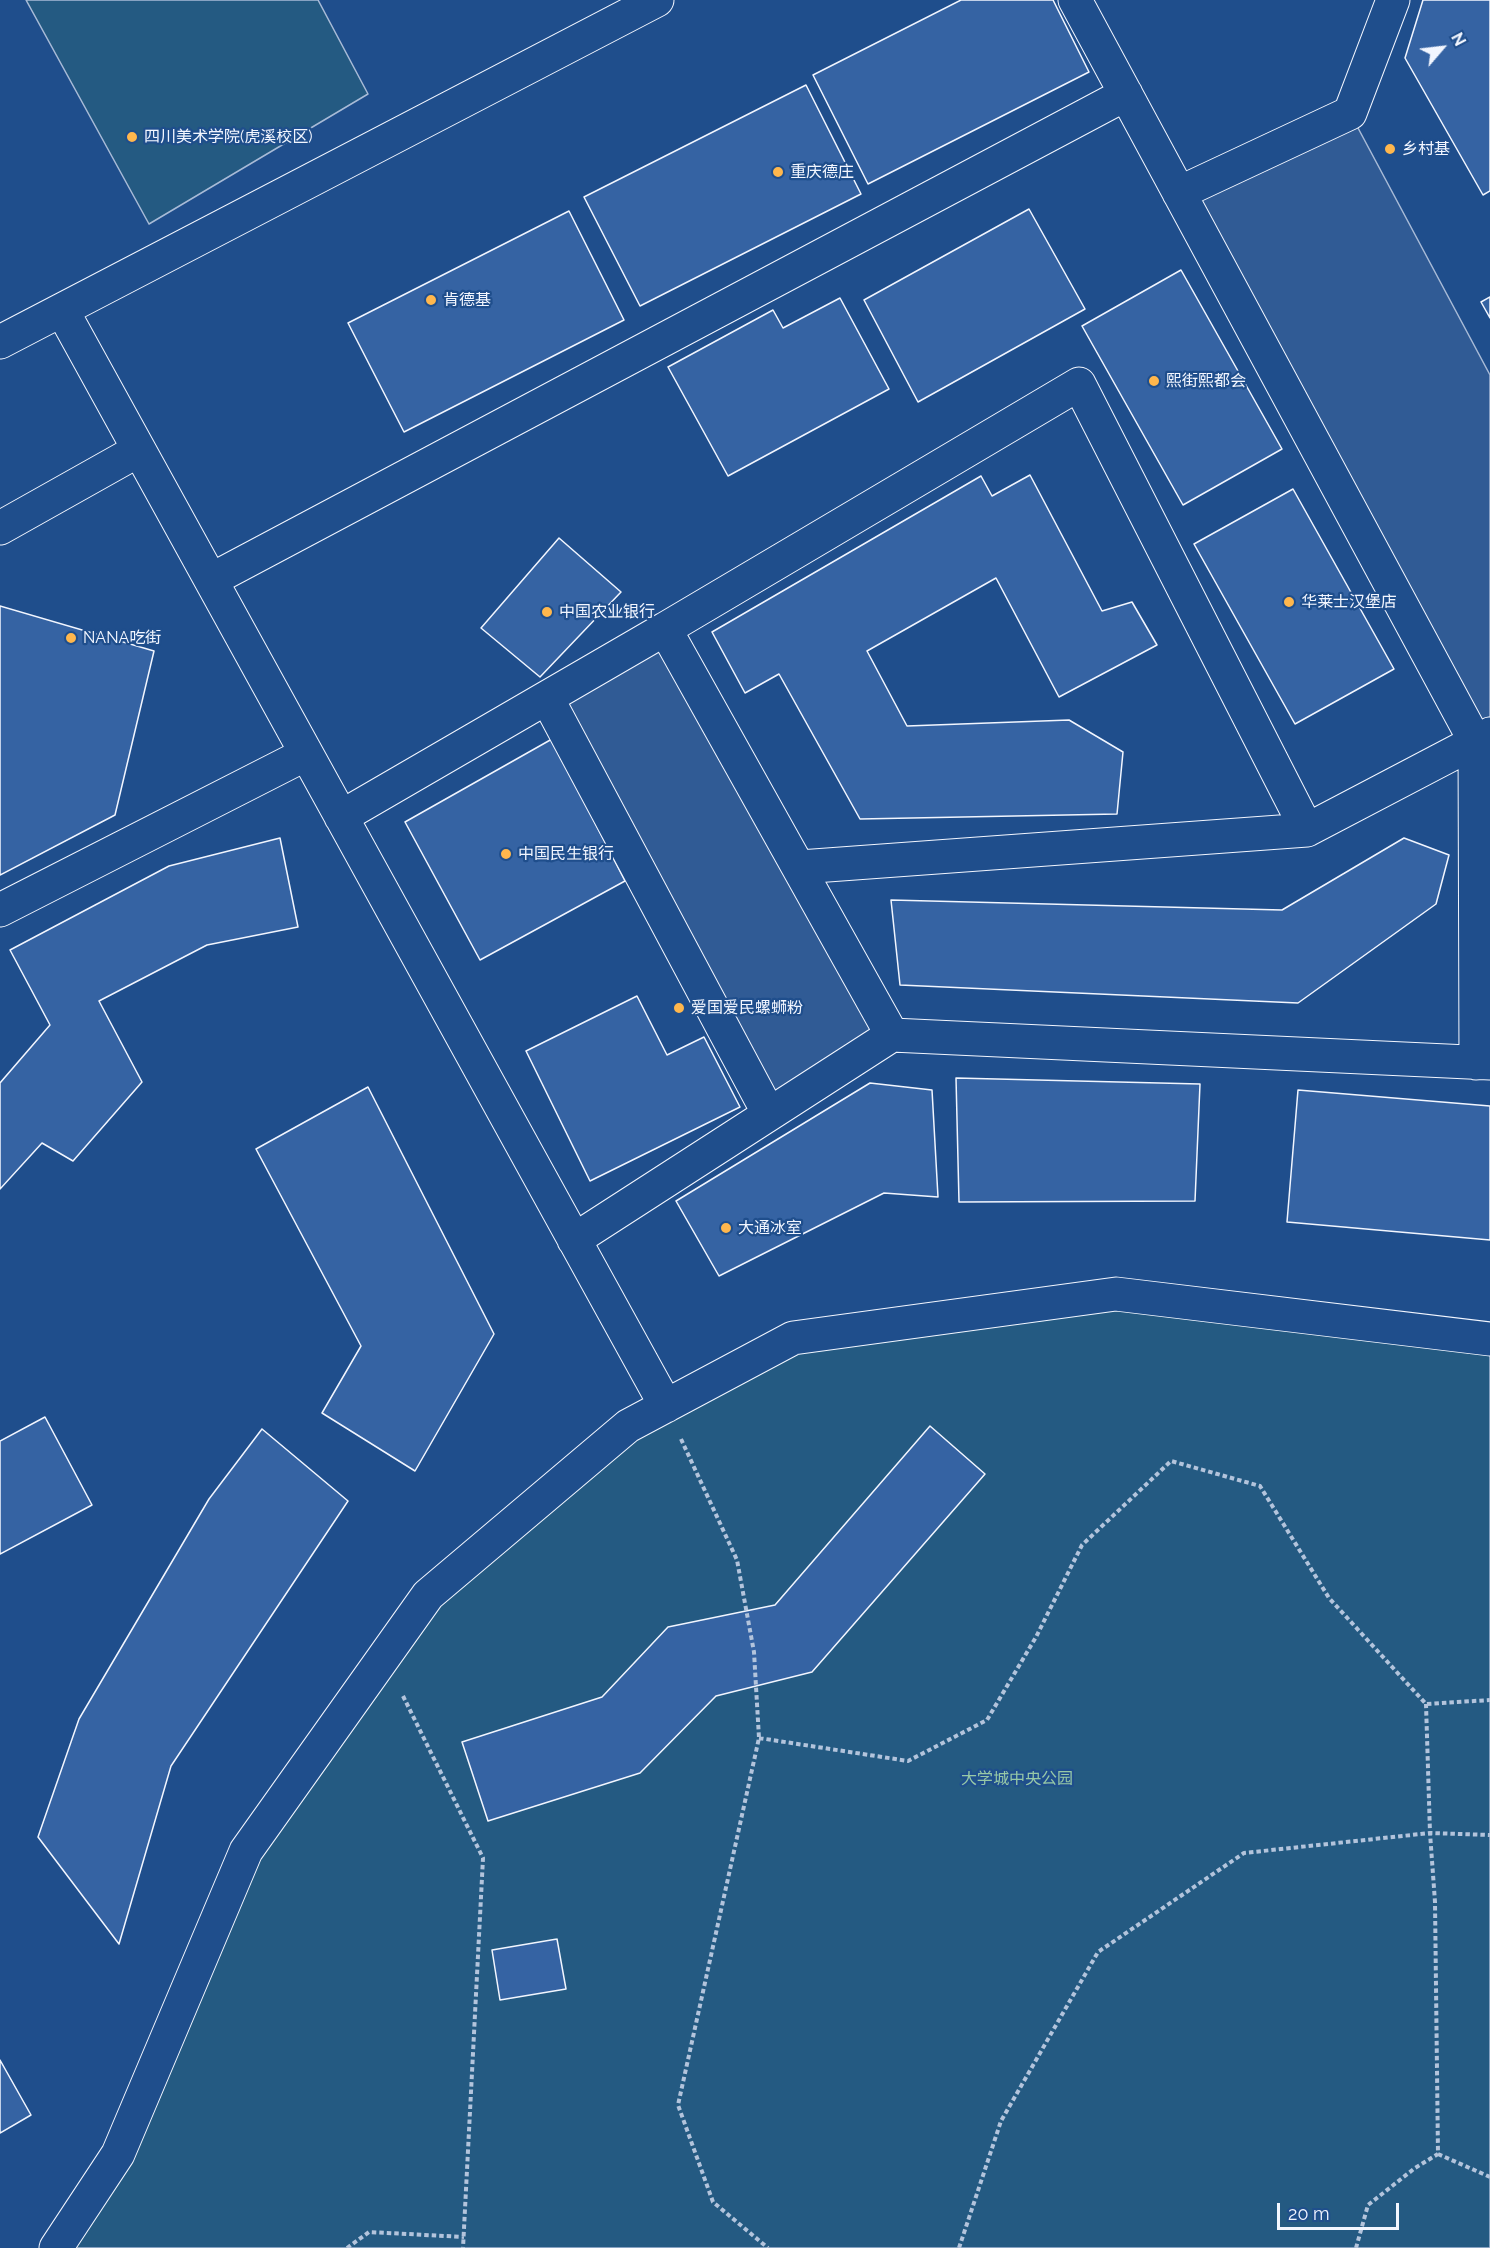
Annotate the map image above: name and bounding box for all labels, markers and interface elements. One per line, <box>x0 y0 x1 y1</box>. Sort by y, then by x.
north arrow <box>1412 18 1472 78</box>
text: N <box>1447 29 1470 49</box>
place label: 四川美术学院(虎溪校区) <box>144 127 313 147</box>
marker: 四川美术学院(虎溪校区) <box>125 130 139 144</box>
place label: 乡村基 <box>1402 139 1450 159</box>
marker: 乡村基 <box>1383 142 1397 156</box>
place label: 重庆德庄 <box>790 162 854 182</box>
marker: 重庆德庄 <box>771 165 785 179</box>
place label: 肯德基 <box>443 290 491 310</box>
marker: 肯德基 <box>424 293 438 307</box>
place label: 熙街熙都会 <box>1166 371 1246 391</box>
marker: 熙街熙都会 <box>1147 374 1161 388</box>
place label: 华莱士汉堡店 <box>1301 592 1397 612</box>
marker: 华莱士汉堡店 <box>1282 595 1296 609</box>
place label: 中国农业银行 <box>559 602 655 622</box>
marker: 中国农业银行 <box>540 605 554 619</box>
place label: NANA吃街 <box>83 628 161 648</box>
marker: NANA吃街 <box>64 631 78 645</box>
place label: 中国民生银行 <box>518 844 614 864</box>
marker: 中国民生银行 <box>499 847 513 861</box>
place label: 爱国爱民螺蛳粉 <box>691 998 803 1018</box>
marker: 爱国爱民螺蛳粉 <box>672 1001 686 1015</box>
place label: 大通冰室 <box>738 1218 802 1238</box>
marker: 大通冰室 <box>719 1221 733 1235</box>
park label: 大学城中央公园 <box>961 1769 1073 1789</box>
scale bar <box>1280 2191 1402 2229</box>
text: 20 m <box>1288 2203 1330 2224</box>

